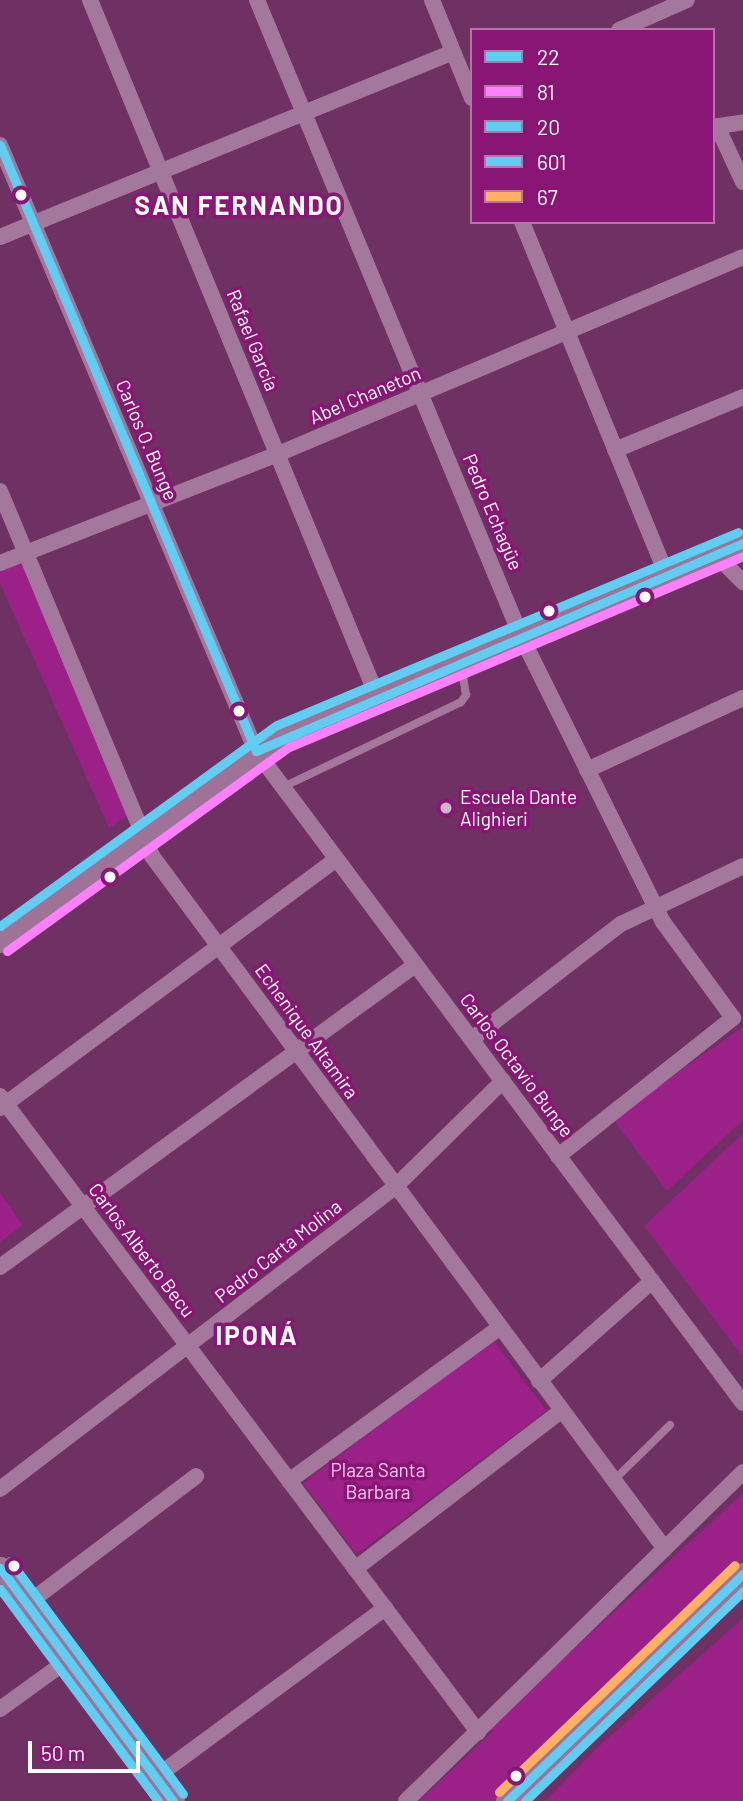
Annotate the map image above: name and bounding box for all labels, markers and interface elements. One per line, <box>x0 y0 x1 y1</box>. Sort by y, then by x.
legend <box>470 28 715 224</box>
text: 22 <box>537 44 560 69</box>
text: 81 <box>537 79 555 104</box>
text: 20 <box>537 114 560 139</box>
text: 601 <box>537 149 566 174</box>
text: 67 <box>537 184 558 209</box>
unlabelled marker <box>14 188 28 202</box>
district label: SAN FERNANDO <box>136 189 342 221</box>
street label: Rafael García <box>222 286 284 394</box>
street label: Abel Chaneton <box>306 361 424 429</box>
street label: Carlos O. Bunge <box>111 376 183 504</box>
street label: Pedro Echagüe <box>458 450 528 574</box>
unlabelled marker <box>638 590 652 604</box>
unlabelled marker <box>542 604 556 618</box>
unlabelled marker <box>232 704 246 718</box>
place label: Escuela Dante Alighieri <box>460 786 577 830</box>
marker: Escuela Dante Alighieri <box>438 800 454 816</box>
unlabelled marker <box>103 870 117 884</box>
street label: Echenique Altamira <box>250 959 364 1103</box>
street label: Carlos Octavio Bunge <box>455 989 579 1141</box>
street label: Carlos Alberto Becu <box>84 1178 200 1322</box>
street label: Pedro Carta Molina <box>210 1195 346 1307</box>
district label: IPONÁ <box>216 1319 298 1351</box>
park label: Plaza Santa Barbara <box>331 1459 425 1503</box>
unlabelled marker <box>7 1559 21 1573</box>
scale bar <box>32 1728 144 1772</box>
text: 50 m <box>41 1740 85 1765</box>
unlabelled marker <box>509 1769 523 1783</box>

